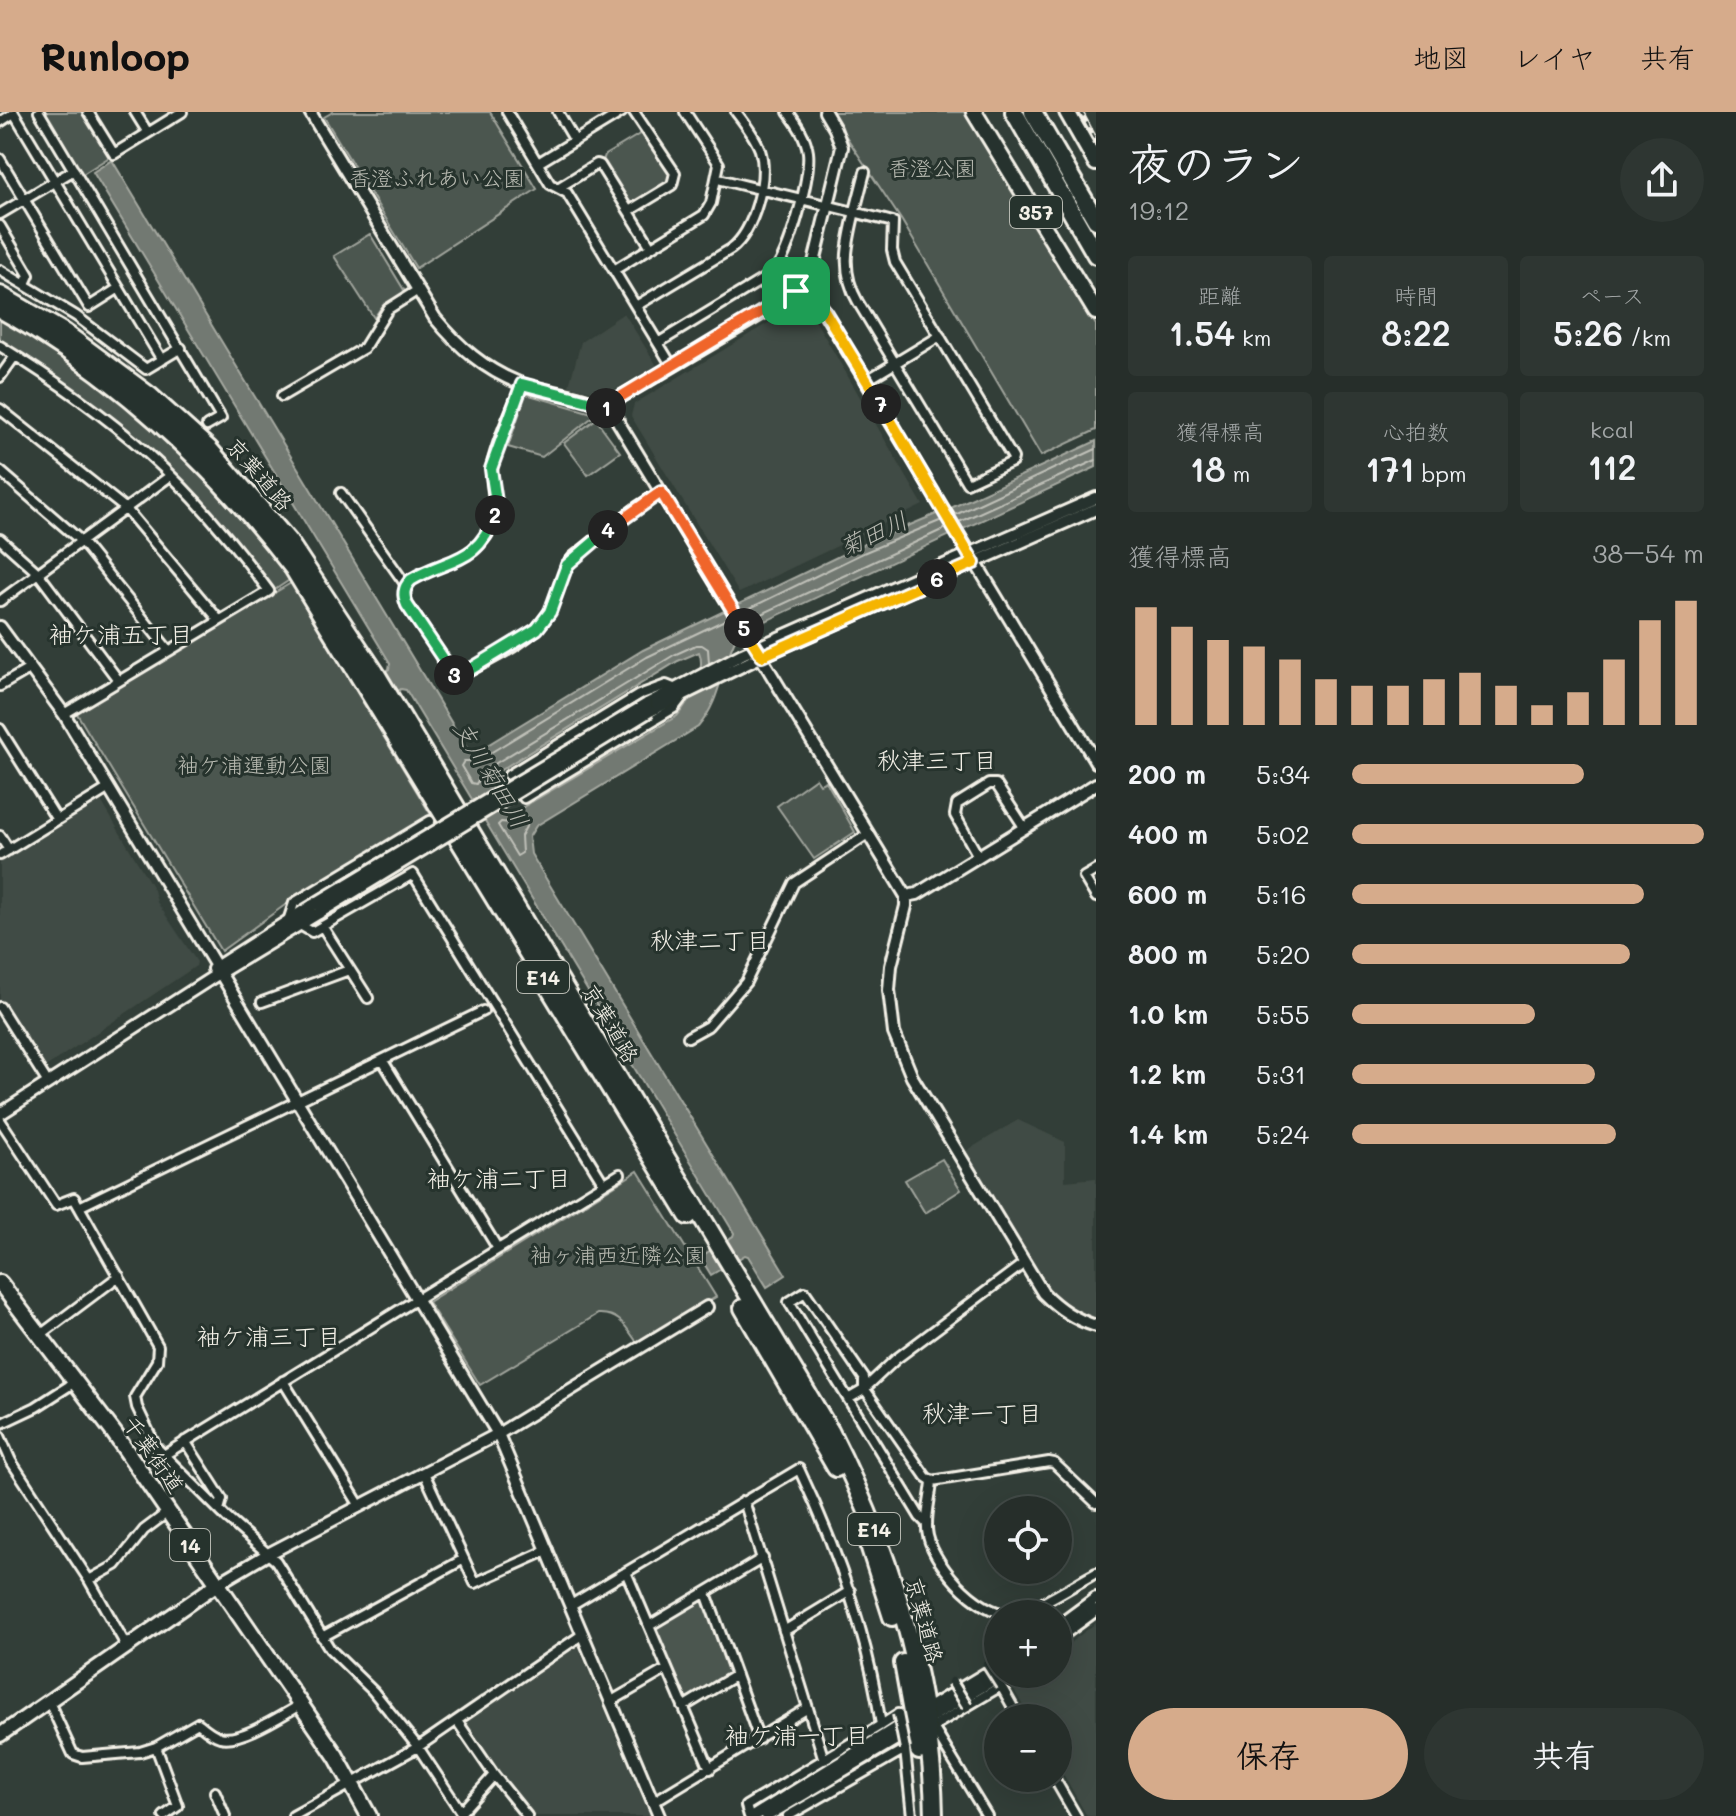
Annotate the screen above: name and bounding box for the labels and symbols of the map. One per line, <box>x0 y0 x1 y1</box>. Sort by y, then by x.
park label: 香澄公園 <box>888 153 976 182</box>
park label: 香澄ふれあい公園 <box>349 163 525 192</box>
road number: 357 <box>1010 196 1062 228</box>
pin <box>762 257 830 325</box>
pin: 7 <box>861 384 901 424</box>
pin: 1 <box>586 388 626 428</box>
street label: 京葉道路 <box>220 431 300 517</box>
pin: 2 <box>475 495 515 535</box>
water label: 菊田川 <box>834 504 912 562</box>
pin: 4 <box>588 510 628 550</box>
pin: 6 <box>917 559 957 599</box>
pin: 5 <box>724 608 764 648</box>
district label: 袖ケ浦五丁目 <box>49 618 193 649</box>
pin: 3 <box>434 655 474 695</box>
water label: 支川菊田川 <box>448 715 536 833</box>
district label: 秋津三丁目 <box>877 744 997 775</box>
park label: 袖ケ浦運動公園 <box>177 750 331 779</box>
district label: 秋津二丁目 <box>650 924 770 955</box>
road number: E14 <box>517 961 569 993</box>
street label: 京葉道路 <box>576 978 646 1068</box>
district label: 袖ケ浦二丁目 <box>427 1162 571 1193</box>
park label: 袖ヶ浦西近隣公園 <box>530 1240 706 1269</box>
district label: 袖ケ浦三丁目 <box>197 1320 341 1351</box>
district label: 秋津一丁目 <box>922 1397 1042 1428</box>
street label: 千葉街道 <box>117 1410 191 1498</box>
road number: E14 <box>848 1513 900 1545</box>
road number: 14 <box>170 1529 210 1561</box>
street label: 京葉道路 <box>900 1574 950 1666</box>
district label: 袖ケ浦一丁目 <box>725 1719 869 1750</box>

